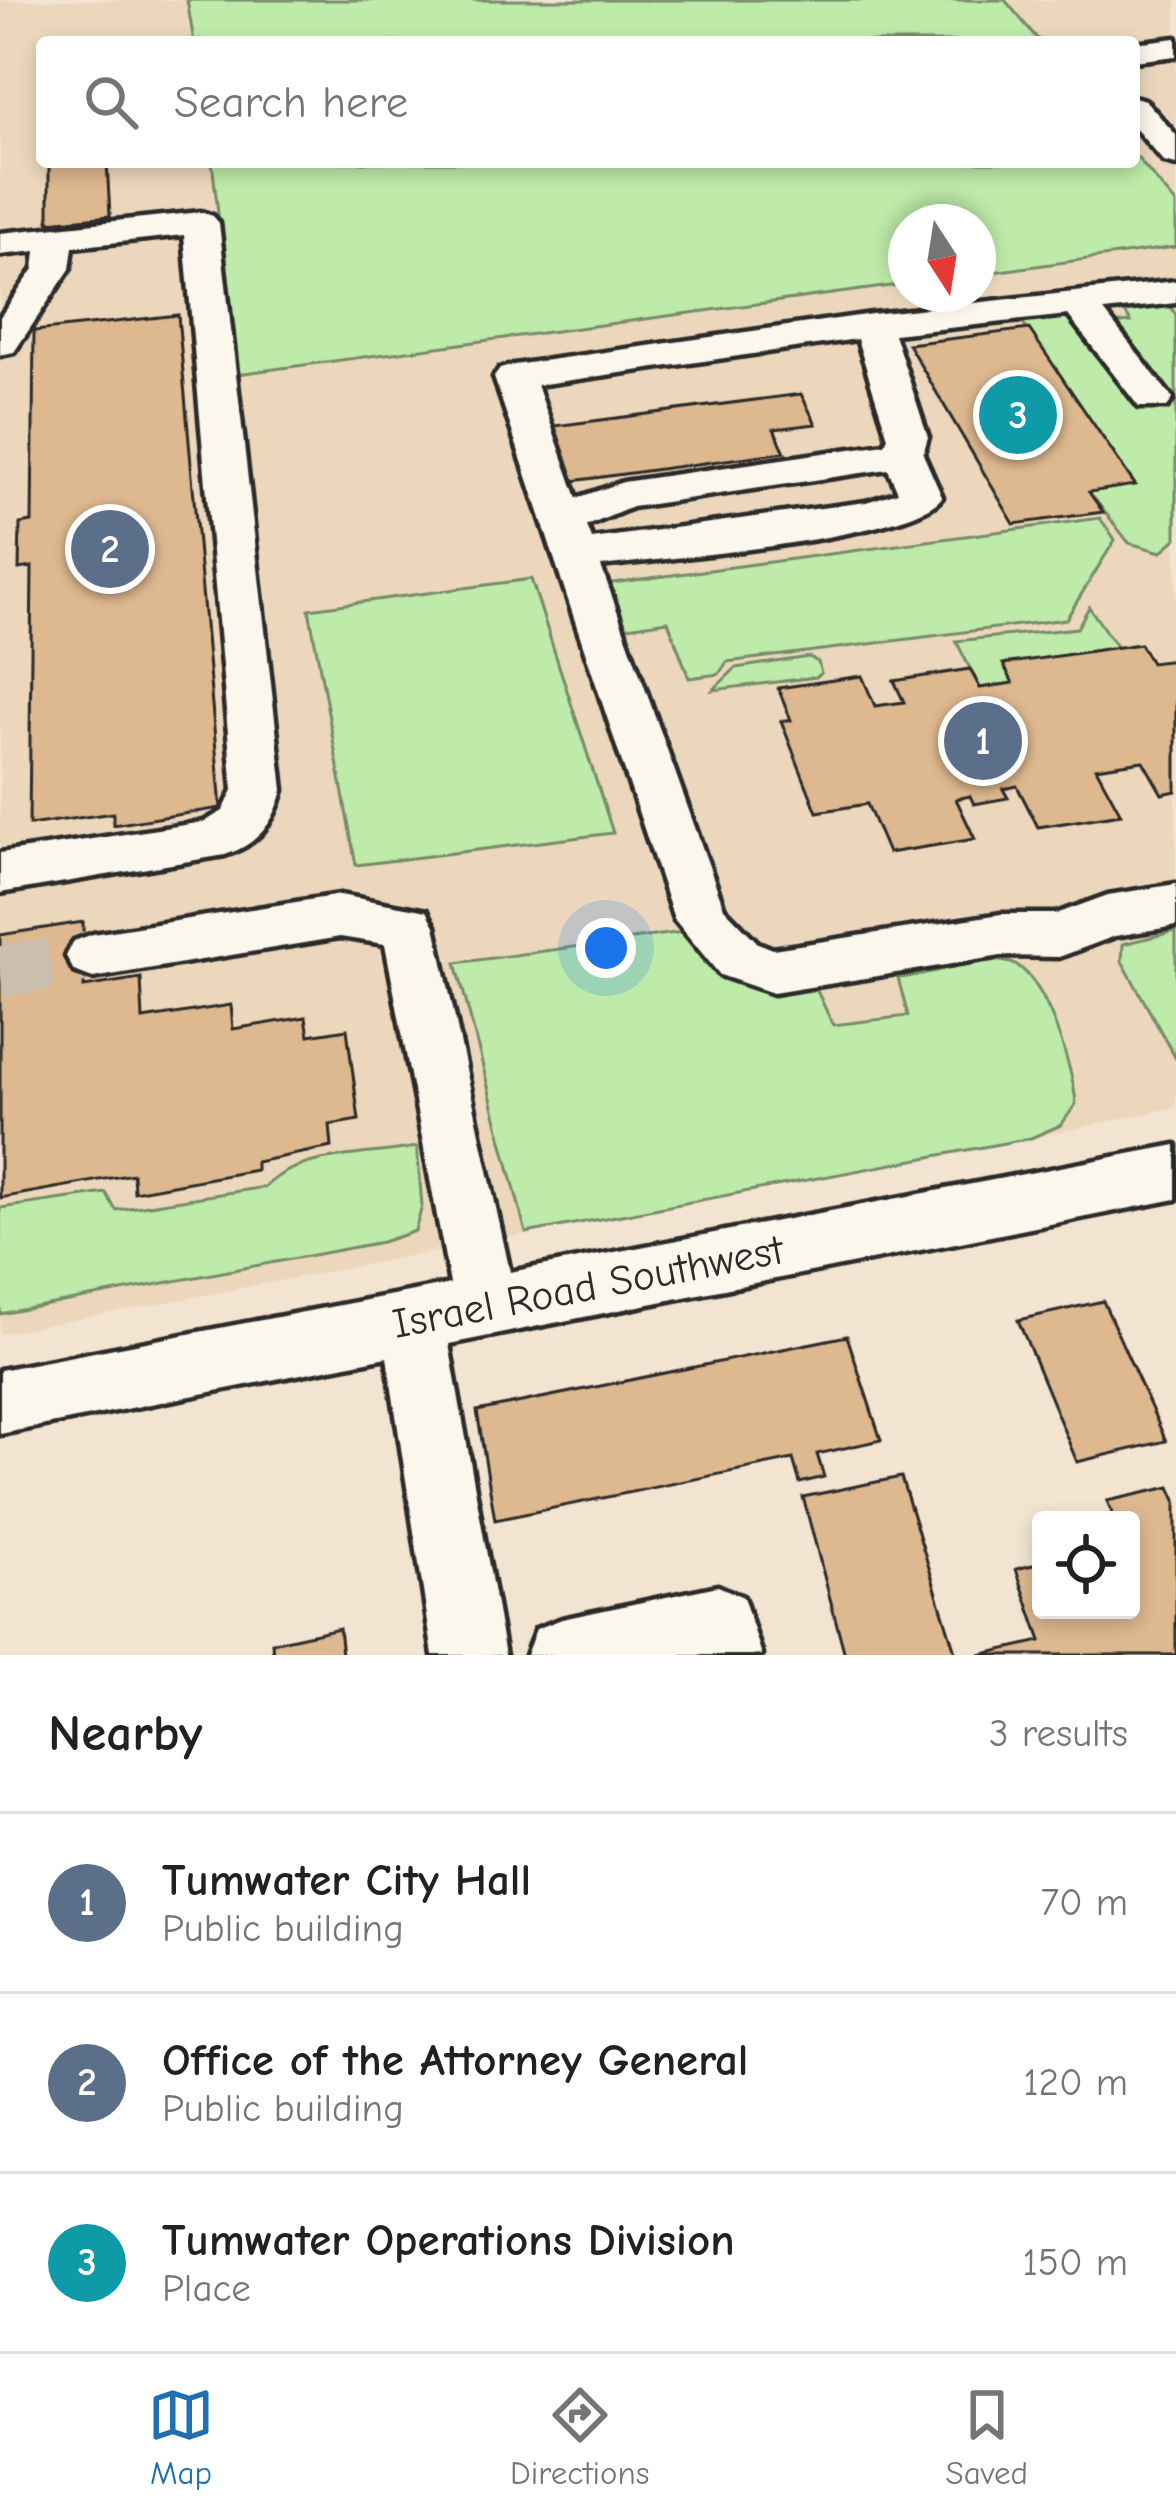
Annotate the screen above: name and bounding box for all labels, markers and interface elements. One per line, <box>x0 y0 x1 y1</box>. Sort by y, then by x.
search box <box>36 36 1140 168</box>
icon: search <box>78 69 144 135</box>
text: Search here <box>174 76 408 128</box>
north arrow <box>888 204 996 312</box>
pin: 3 <box>979 370 1057 460</box>
pin: 2 <box>71 504 149 594</box>
pin: 1 <box>944 696 1022 786</box>
your location <box>576 918 636 978</box>
street label: Israel Road Southwest <box>389 1225 789 1349</box>
map controls <box>1032 1511 1140 1619</box>
button: locate <box>1032 1511 1140 1619</box>
text: Nearby <box>48 1704 202 1763</box>
text: 3 results <box>989 1711 1128 1756</box>
text: Tumwater City Hall <box>162 1854 531 1906</box>
text: 1 <box>79 1880 95 1925</box>
text: 70 m <box>1041 1880 1128 1925</box>
text: Public building <box>162 1906 404 1951</box>
text: Office of the Attorney General <box>162 2034 748 2086</box>
text: 2 <box>77 2060 97 2105</box>
text: 120 m <box>1023 2060 1128 2105</box>
text: Public building <box>162 2086 404 2131</box>
text: Tumwater Operations Division <box>162 2214 735 2266</box>
text: 3 <box>77 2240 97 2285</box>
text: 150 m <box>1022 2240 1128 2285</box>
text: Place <box>162 2266 251 2311</box>
tab: Map <box>148 2382 214 2492</box>
tab: Directions <box>510 2382 650 2492</box>
tab: Saved <box>946 2382 1028 2492</box>

